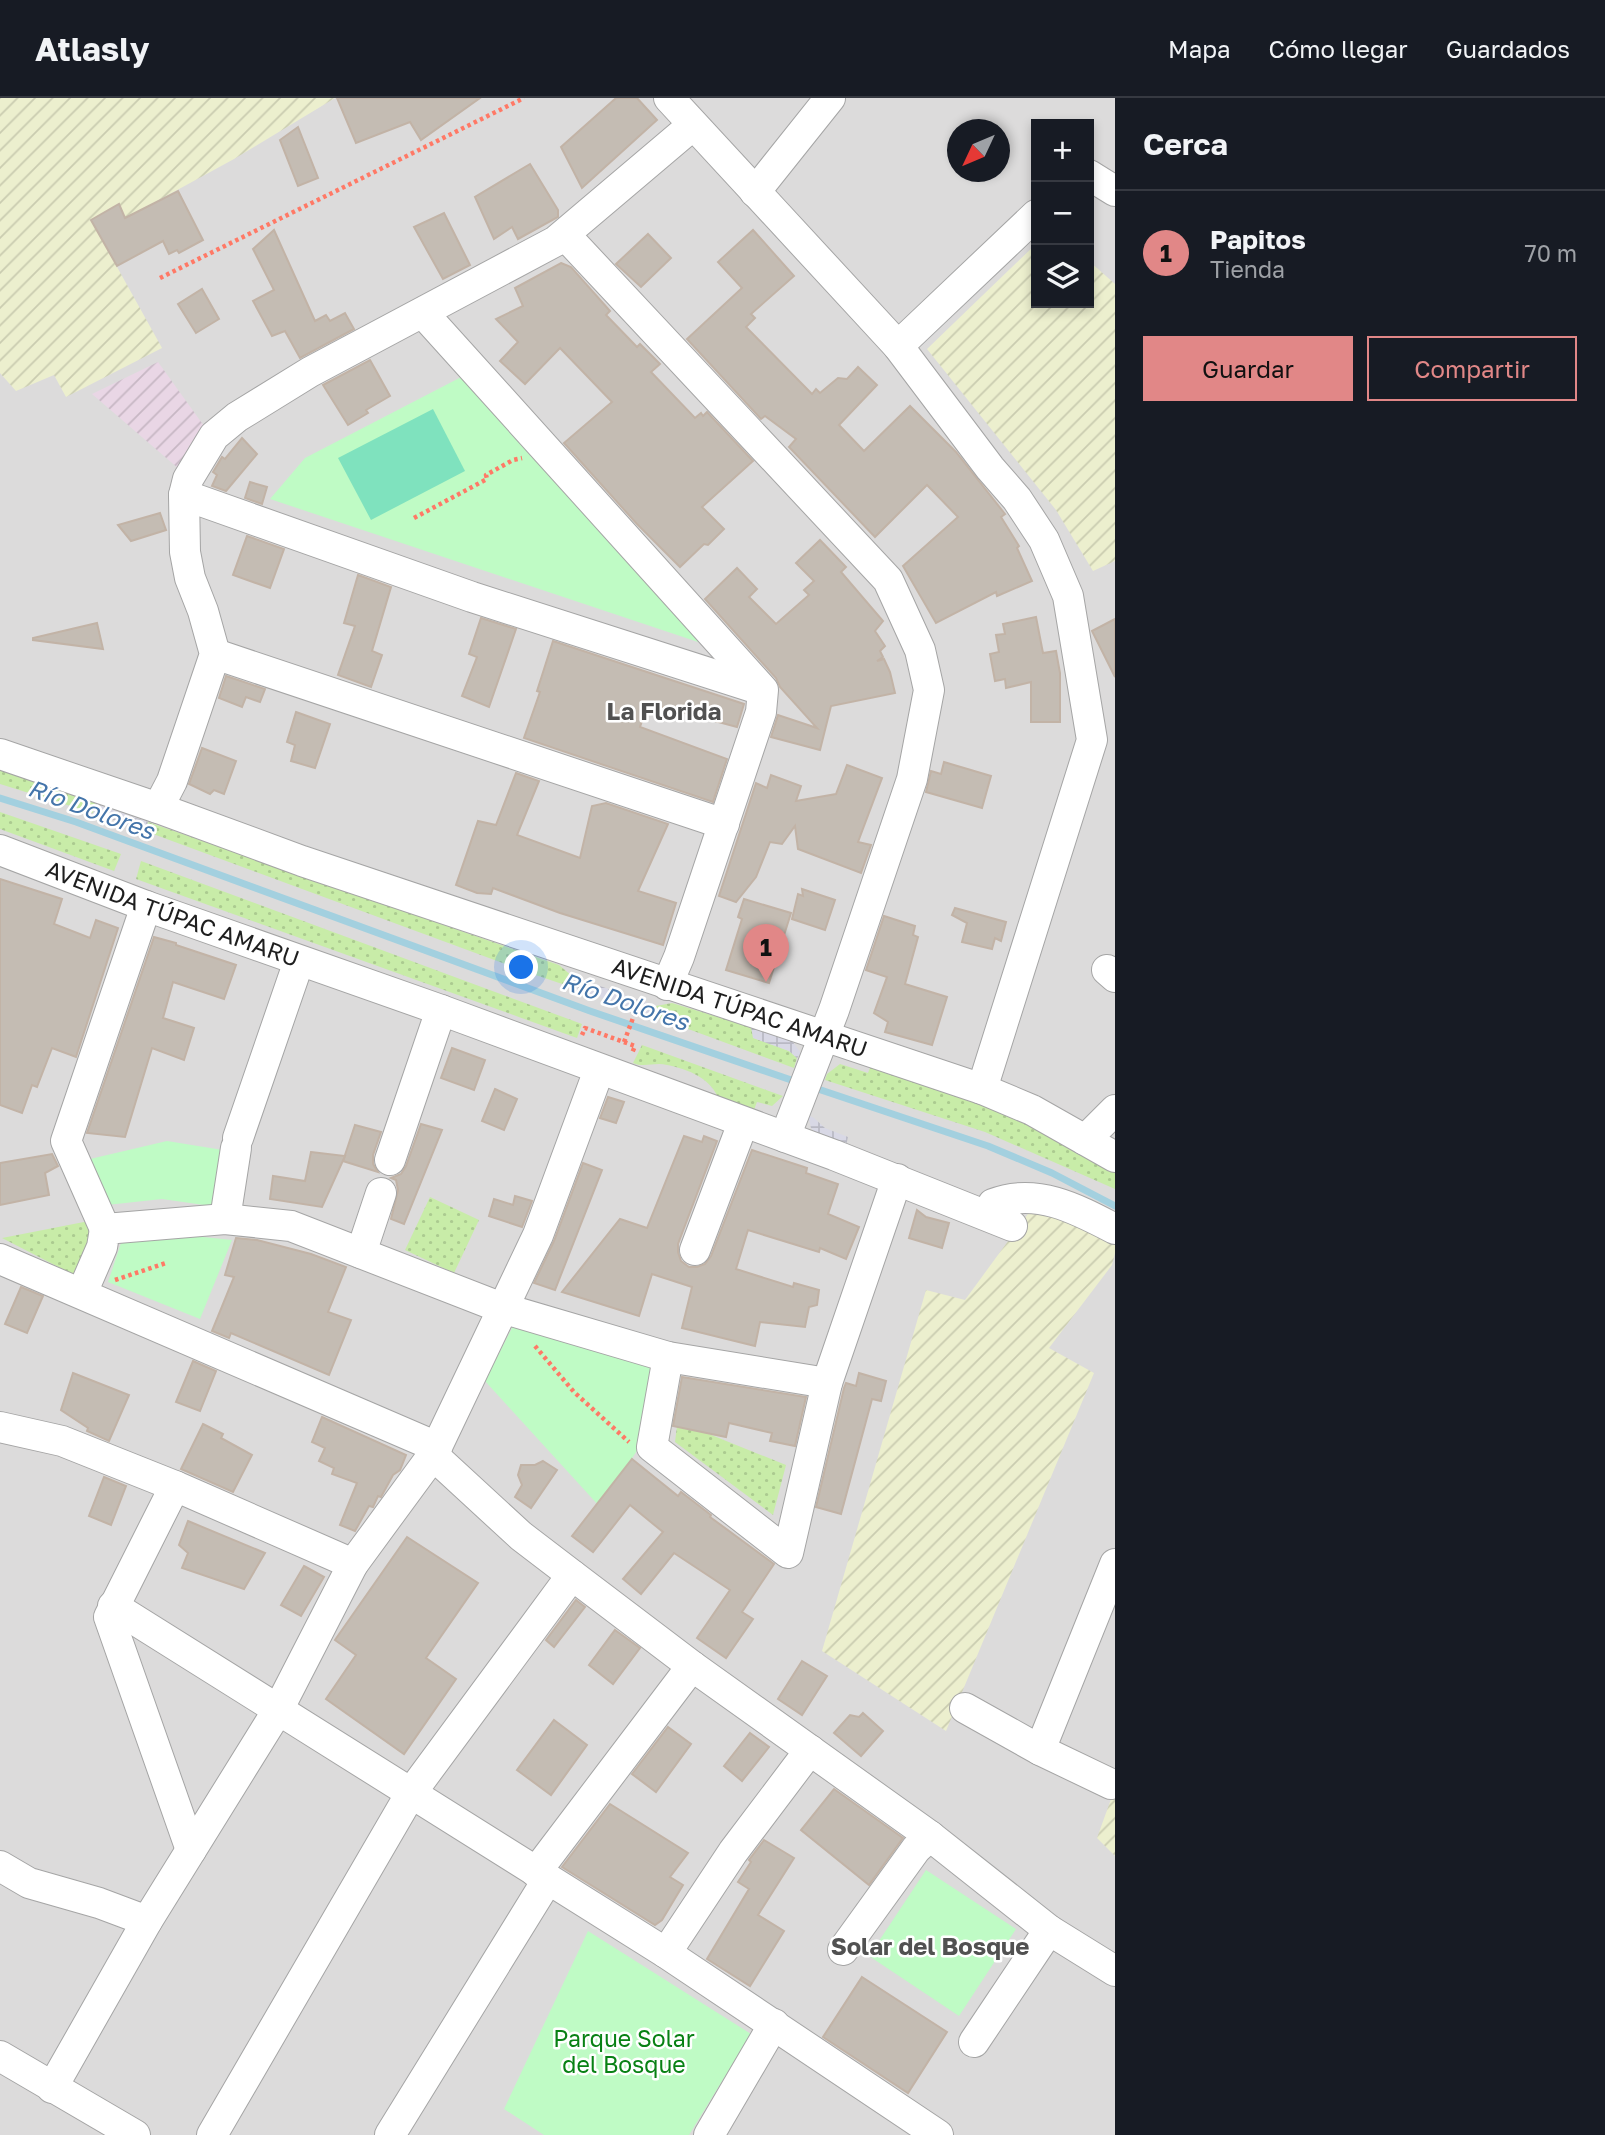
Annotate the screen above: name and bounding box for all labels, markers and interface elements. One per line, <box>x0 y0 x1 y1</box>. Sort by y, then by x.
text: Atlasly <box>35 29 150 68</box>
text: Mapa <box>1168 34 1231 63</box>
text: Cómo llegar <box>1269 34 1408 63</box>
text: Guardados <box>1446 34 1570 63</box>
north arrow <box>947 119 1010 182</box>
map controls <box>1031 119 1094 308</box>
button: + <box>1031 119 1094 182</box>
text: Cerca <box>1143 126 1228 162</box>
button: − <box>1031 182 1094 245</box>
text: Papitos <box>1210 224 1306 255</box>
text: 1 <box>1160 239 1172 267</box>
text: 70 m <box>1524 239 1577 267</box>
button: layers <box>1031 245 1094 308</box>
text: Tienda <box>1210 255 1285 283</box>
button: Guardar <box>1143 336 1353 401</box>
button: Compartir <box>1367 336 1577 401</box>
district label: La Florida <box>606 696 722 725</box>
water label: Río Dolores <box>25 772 160 845</box>
street label: AVENIDA TÚPAC AMARU <box>42 854 303 972</box>
pin: 1 <box>743 924 789 982</box>
your location <box>504 950 538 984</box>
street label: AVENIDA TÚPAC AMARU <box>609 951 871 1063</box>
water label: Río Dolores <box>558 965 694 1036</box>
district label: Solar del Bosque <box>831 1931 1029 1960</box>
park label: Parque Solar del Bosque <box>553 2024 695 2078</box>

